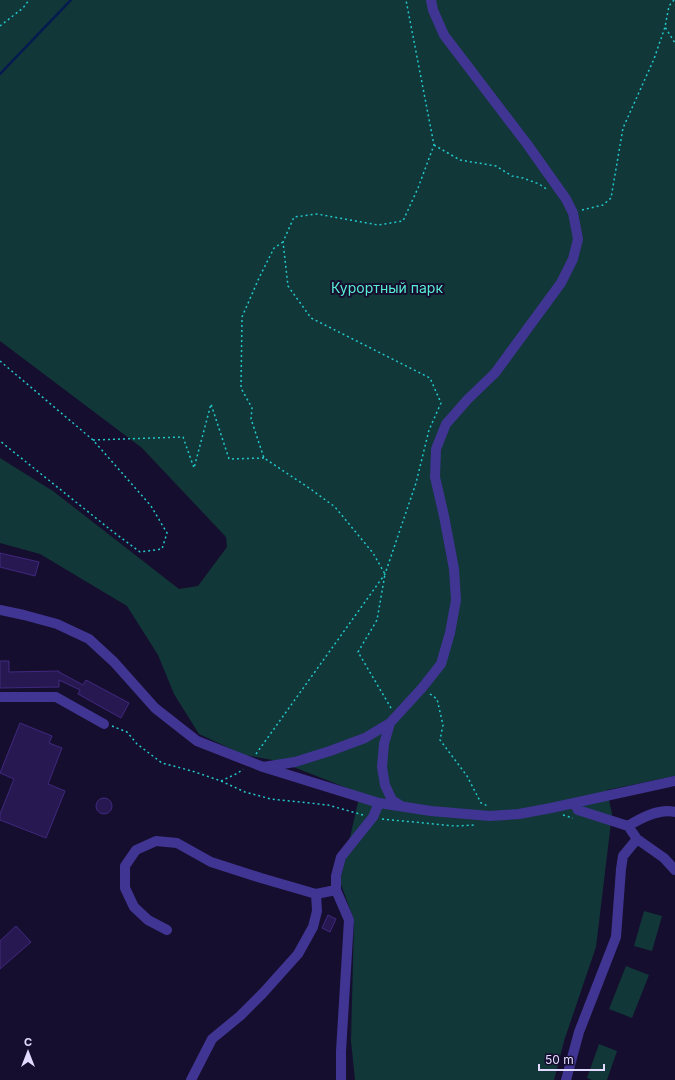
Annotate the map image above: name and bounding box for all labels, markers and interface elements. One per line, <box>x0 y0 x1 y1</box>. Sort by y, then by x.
park label: Курортный парк <box>331 279 443 296</box>
north arrow <box>8 1032 48 1072</box>
text: С <box>24 1035 32 1049</box>
scale bar <box>539 1046 604 1072</box>
text: 50 m <box>545 1052 574 1067</box>

